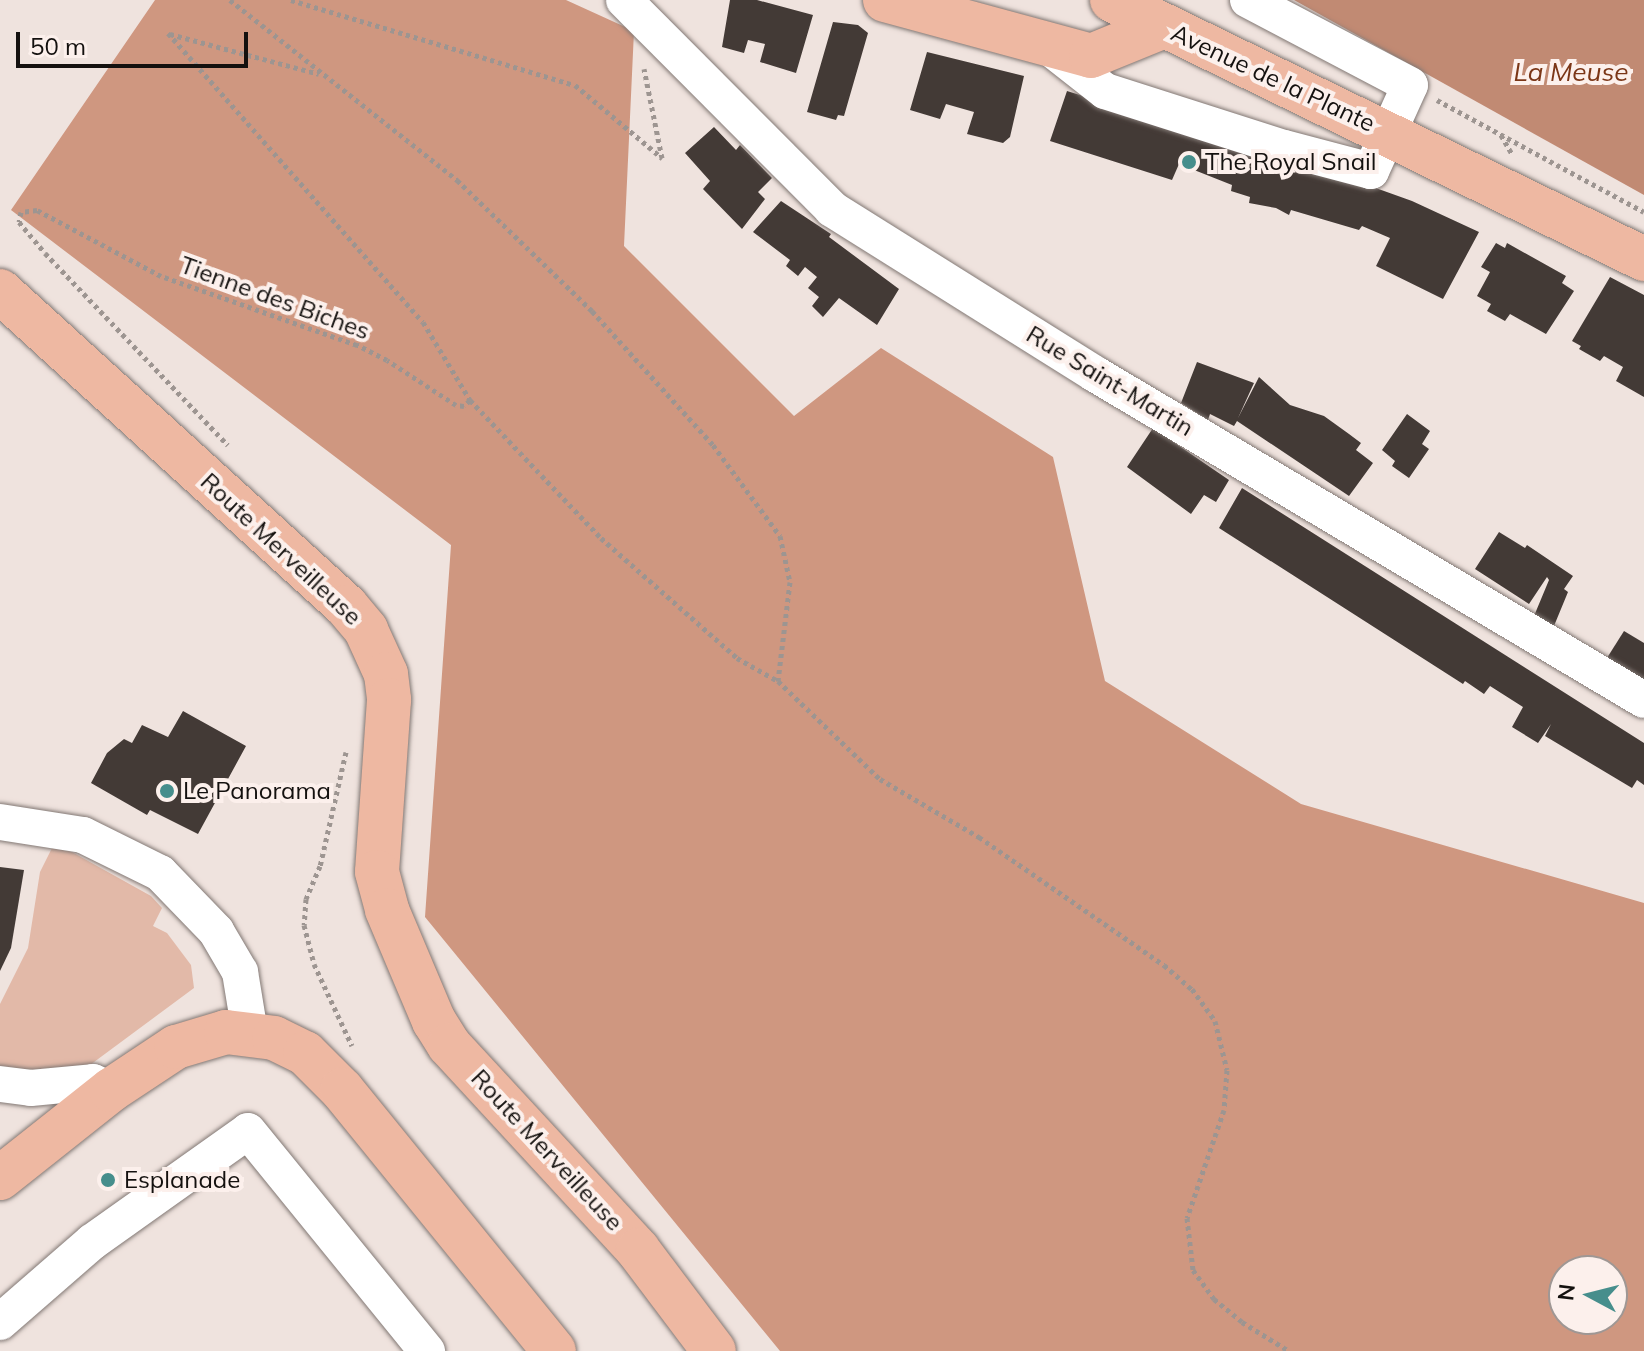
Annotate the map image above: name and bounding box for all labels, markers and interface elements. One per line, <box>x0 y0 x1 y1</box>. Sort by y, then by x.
scale bar <box>20 16 252 66</box>
street label: Avenue de la Plante <box>1167 18 1379 138</box>
text: 50 m <box>30 31 86 61</box>
water label: La Meuse <box>1513 56 1629 88</box>
place label: The Royal Snail <box>1205 148 1376 176</box>
marker: The Royal Snail <box>1180 153 1198 171</box>
street label: Tienne des Biches <box>176 250 374 346</box>
street label: Rue Saint-Martin <box>1021 320 1199 442</box>
street label: Route Merveilleuse <box>195 467 367 631</box>
place label: Le Panorama <box>183 777 331 805</box>
marker: Le Panorama <box>158 782 176 800</box>
street label: Route Merveilleuse <box>465 1064 629 1236</box>
place label: Esplanade <box>124 1166 240 1194</box>
marker: Esplanade <box>99 1171 117 1189</box>
north arrow <box>1548 1255 1628 1335</box>
text: N <box>1551 1282 1581 1302</box>

